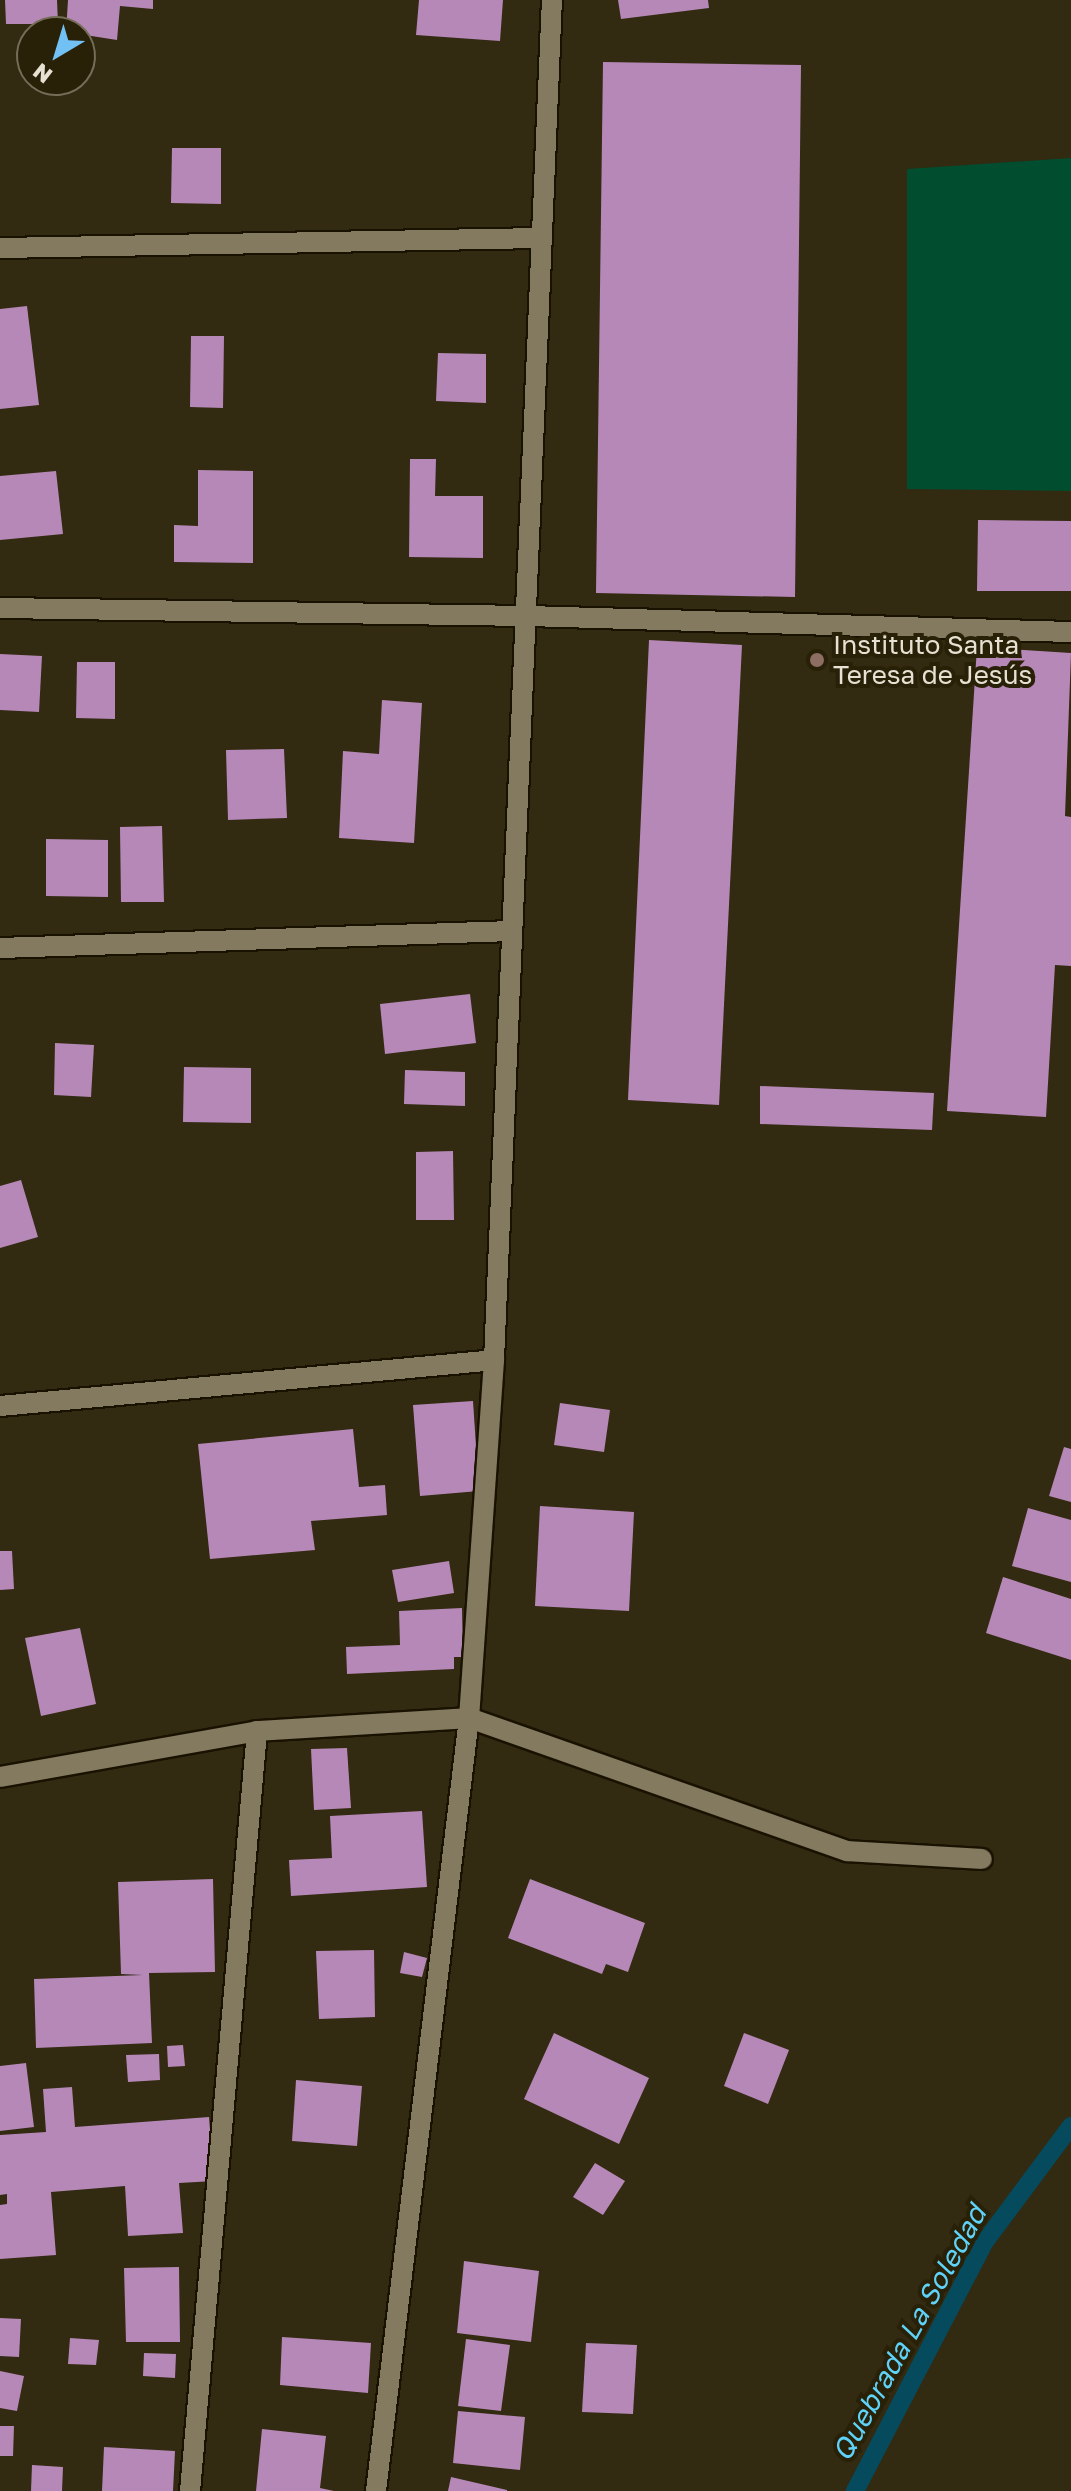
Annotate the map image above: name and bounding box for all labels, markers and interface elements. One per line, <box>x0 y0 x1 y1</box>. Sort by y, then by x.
north arrow <box>16 16 96 96</box>
text: N <box>27 58 57 90</box>
place label: Instituto Santa Teresa de Jesús <box>833 629 1032 690</box>
marker: Instituto Santa Teresa de Jesús <box>808 651 826 669</box>
water label: Quebrada La Soledad <box>825 2200 993 2466</box>

